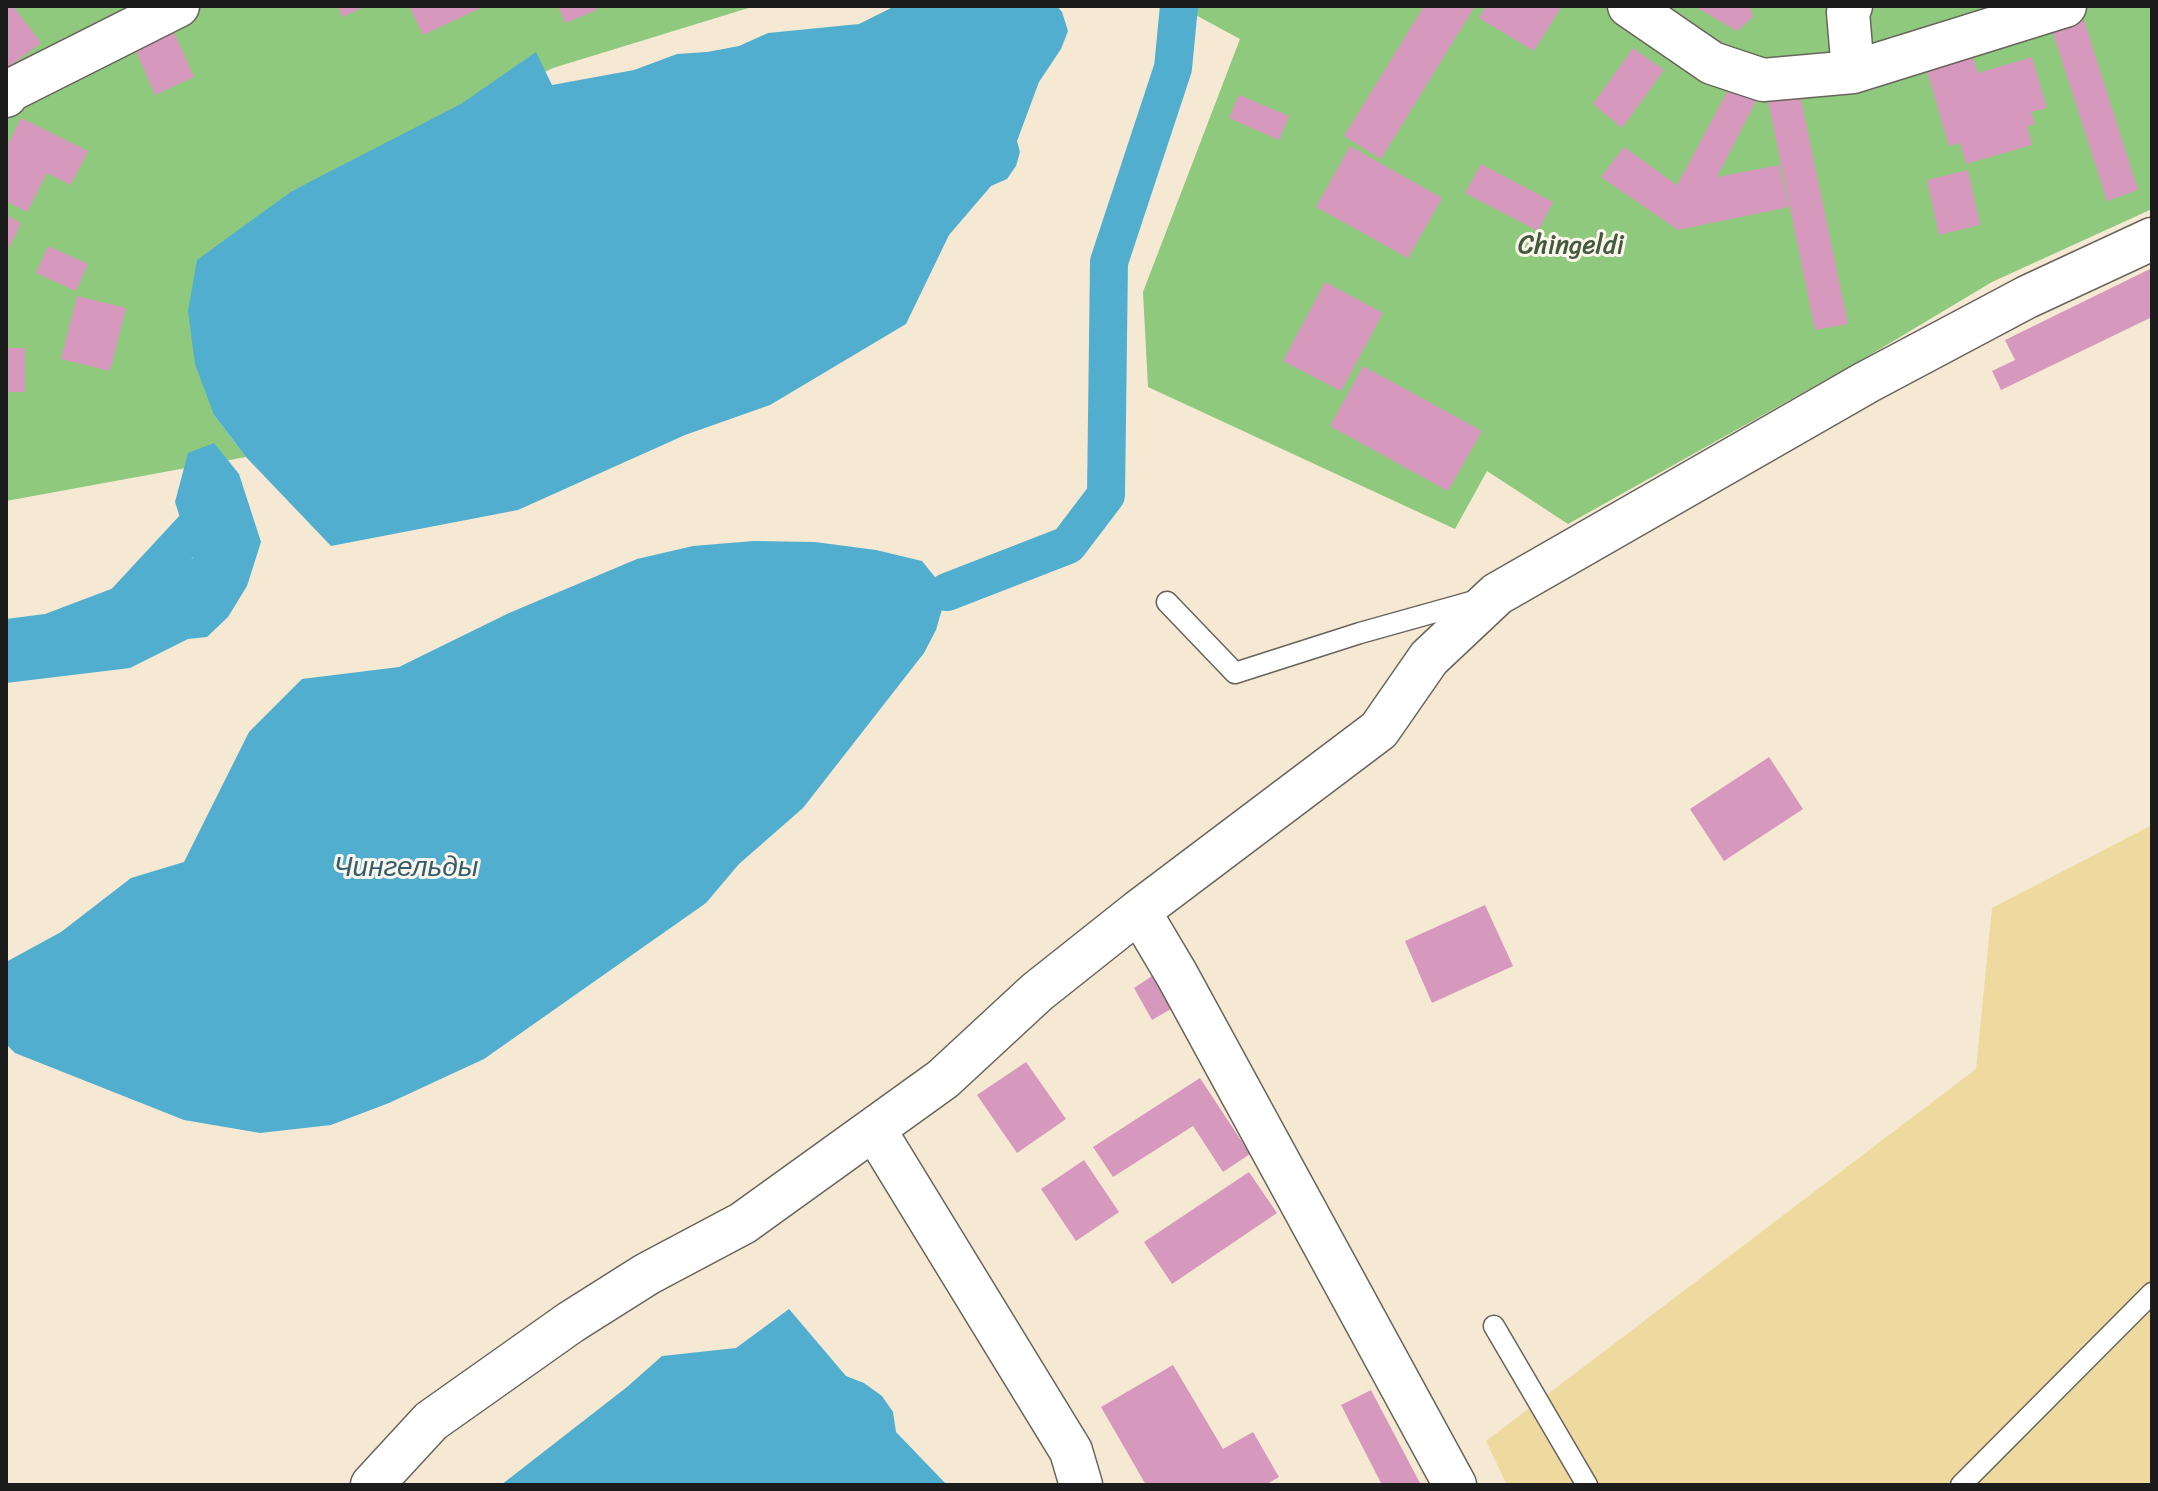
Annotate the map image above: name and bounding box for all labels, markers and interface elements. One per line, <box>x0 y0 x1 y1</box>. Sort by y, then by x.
park label: Chingeldi <box>1518 230 1624 262</box>
water label: Чингельды <box>334 852 478 886</box>

